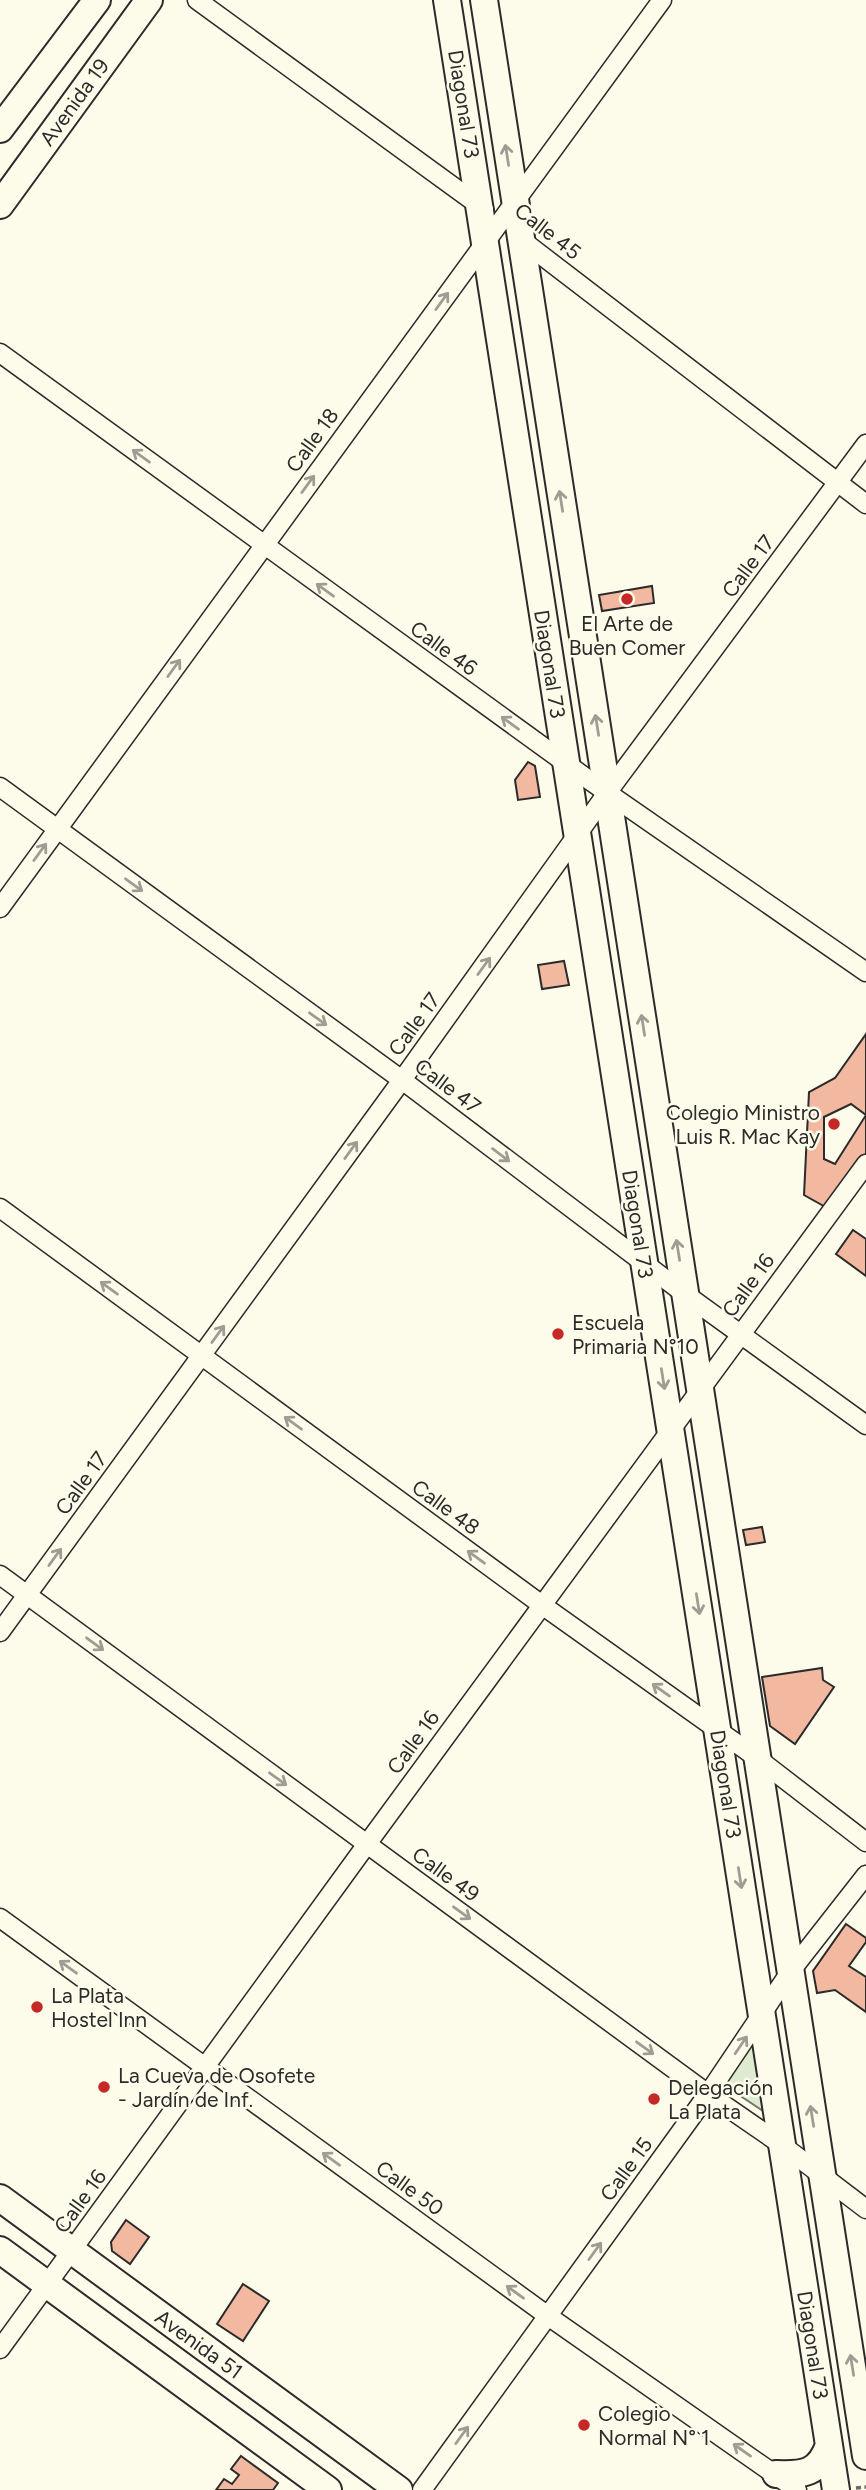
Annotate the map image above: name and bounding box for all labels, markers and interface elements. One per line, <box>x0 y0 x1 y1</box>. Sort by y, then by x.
street label: Diagonal 73 <box>443 48 485 160</box>
street label: Avenida 19 <box>34 54 114 150</box>
one-way arrow <box>500 144 513 167</box>
street label: Calle 45 <box>510 197 586 265</box>
one-way arrow <box>435 292 449 311</box>
street label: Calle 18 <box>280 403 344 477</box>
one-way arrow <box>132 449 151 464</box>
one-way arrow <box>300 475 315 494</box>
one-way arrow <box>555 490 568 513</box>
street label: Calle 17 <box>716 530 780 602</box>
one-way arrow <box>316 583 335 597</box>
marker: El Arte de Buen Comer <box>619 591 635 607</box>
street label: Diagonal 73 <box>529 608 571 720</box>
place label: El Arte de Buen Comer <box>569 611 685 660</box>
street label: Calle 46 <box>406 615 482 681</box>
one-way arrow <box>167 659 181 678</box>
one-way arrow <box>590 715 603 737</box>
one-way arrow <box>501 716 520 730</box>
one-way arrow <box>33 843 47 862</box>
one-way arrow <box>125 877 144 892</box>
one-way arrow <box>477 957 492 976</box>
street label: Calle 17 <box>383 988 445 1060</box>
one-way arrow <box>309 1011 328 1026</box>
one-way arrow <box>636 1014 649 1037</box>
street label: Calle 47 <box>410 1053 486 1119</box>
place label: Colegio Ministro Luis R. Mac Kay <box>666 1100 820 1149</box>
marker: Colegio Ministro Luis R. Mac Kay <box>826 1116 842 1132</box>
one-way arrow <box>344 1141 359 1160</box>
one-way arrow <box>491 1147 510 1162</box>
street label: Diagonal 73 <box>617 1168 659 1280</box>
one-way arrow <box>671 1239 684 1261</box>
street label: Calle 16 <box>717 1248 779 1322</box>
one-way arrow <box>100 1281 119 1296</box>
place label: Escuela Primaria N°10 <box>572 1310 699 1359</box>
one-way arrow <box>210 1325 225 1344</box>
marker: Escuela Primaria N°10 <box>550 1326 566 1342</box>
one-way arrow <box>657 1368 670 1390</box>
one-way arrow <box>284 1416 303 1430</box>
street label: Calle 17 <box>50 1447 112 1519</box>
street label: Calle 48 <box>407 1474 485 1540</box>
one-way arrow <box>47 1549 62 1567</box>
one-way arrow <box>467 1550 486 1565</box>
one-way arrow <box>692 1592 705 1615</box>
one-way arrow <box>85 1637 103 1652</box>
one-way arrow <box>652 1683 671 1697</box>
street label: Calle 16 <box>382 1705 444 1779</box>
street label: Diagonal 73 <box>705 1728 747 1840</box>
one-way arrow <box>268 1772 287 1786</box>
street label: Calle 49 <box>408 1841 484 1907</box>
one-way arrow <box>734 1866 747 1888</box>
one-way arrow <box>452 1906 470 1921</box>
one-way arrow <box>59 1960 78 1974</box>
place label: La Plata Hostel Inn <box>51 1983 147 2032</box>
marker: La Plata Hostel Inn <box>29 1999 45 2015</box>
one-way arrow <box>734 2036 748 2055</box>
one-way arrow <box>635 2041 654 2055</box>
place label: La Cueva de Osofete - Jardín de Inf. <box>118 2063 315 2112</box>
place label: Delegación La Plata <box>668 2075 773 2124</box>
marker: La Cueva de Osofete - Jardín de Inf. <box>96 2079 112 2095</box>
marker: Delegación La Plata <box>646 2091 662 2107</box>
one-way arrow <box>805 2105 818 2128</box>
street label: Calle 15 <box>595 2132 657 2206</box>
one-way arrow <box>322 2151 341 2166</box>
street label: Calle 50 <box>371 2155 449 2221</box>
street label: Calle 16 <box>49 2164 111 2238</box>
one-way arrow <box>587 2241 602 2260</box>
one-way arrow <box>506 2285 525 2300</box>
street label: Diagonal 73 <box>792 2289 834 2401</box>
street label: Avenida 51 <box>151 2304 247 2384</box>
one-way arrow <box>845 2354 858 2377</box>
place label: Colegio Normal N° 1 <box>598 2401 710 2450</box>
marker: Colegio Normal N° 1 <box>576 2417 592 2433</box>
one-way arrow <box>454 2426 469 2445</box>
one-way arrow <box>733 2443 752 2458</box>

